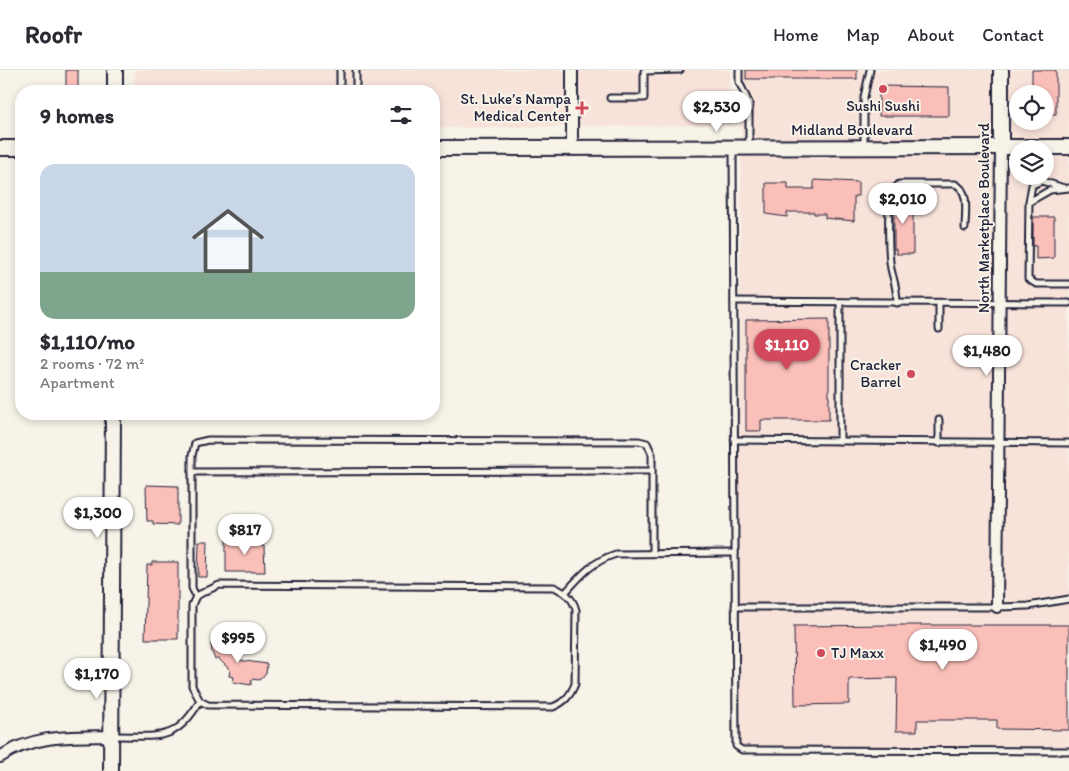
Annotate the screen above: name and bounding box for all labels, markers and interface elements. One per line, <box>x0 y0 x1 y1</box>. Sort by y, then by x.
text: Roofr <box>25 20 82 49</box>
text: Home <box>773 24 819 46</box>
text: Map <box>847 24 880 46</box>
text: About <box>908 24 954 46</box>
text: Contact <box>982 24 1044 46</box>
marker: Sushi Sushi <box>877 83 889 95</box>
map controls <box>1009 85 1054 185</box>
button: locate <box>1009 85 1054 130</box>
place label: St. Luke’s Nampa Medical Center <box>460 90 571 125</box>
pin: $2,530 <box>676 90 758 133</box>
text: $2,530 <box>693 97 741 116</box>
place label: Sushi Sushi <box>846 97 920 115</box>
icon: filters <box>387 101 415 129</box>
marker: St. Luke’s Nampa Medical Center <box>575 101 589 115</box>
text: 9 homes <box>40 103 114 128</box>
street label: Midland Boulevard <box>791 121 913 139</box>
street label: North Marketplace Boulevard <box>975 122 993 313</box>
button: layers <box>1009 140 1054 185</box>
pin: $2,010 <box>862 182 944 225</box>
text: $2,010 <box>879 189 927 208</box>
icon: home <box>183 196 273 286</box>
pin: $1,110 <box>746 328 828 371</box>
text: $1,110/mo <box>40 329 135 354</box>
pin: $1,480 <box>946 334 1028 377</box>
text: $1,110 <box>765 335 809 354</box>
text: $1,480 <box>963 341 1011 360</box>
text: 2 rooms · 72 m² <box>40 354 144 373</box>
place label: Cracker Barrel <box>850 356 902 391</box>
marker: Cracker Barrel <box>905 368 917 380</box>
text: Apartment <box>40 373 115 392</box>
pin: $1,300 <box>57 496 139 539</box>
text: $1,300 <box>74 503 122 522</box>
pin: $817 <box>215 514 275 556</box>
text: $817 <box>229 520 261 539</box>
pin: $995 <box>208 622 268 664</box>
text: $995 <box>221 628 255 647</box>
pin: $1,490 <box>902 628 984 671</box>
text: $1,490 <box>919 635 967 654</box>
place label: TJ Maxx <box>831 644 884 662</box>
marker: TJ Maxx <box>815 647 827 659</box>
pin: $1,170 <box>56 658 138 700</box>
text: $1,170 <box>75 664 119 683</box>

